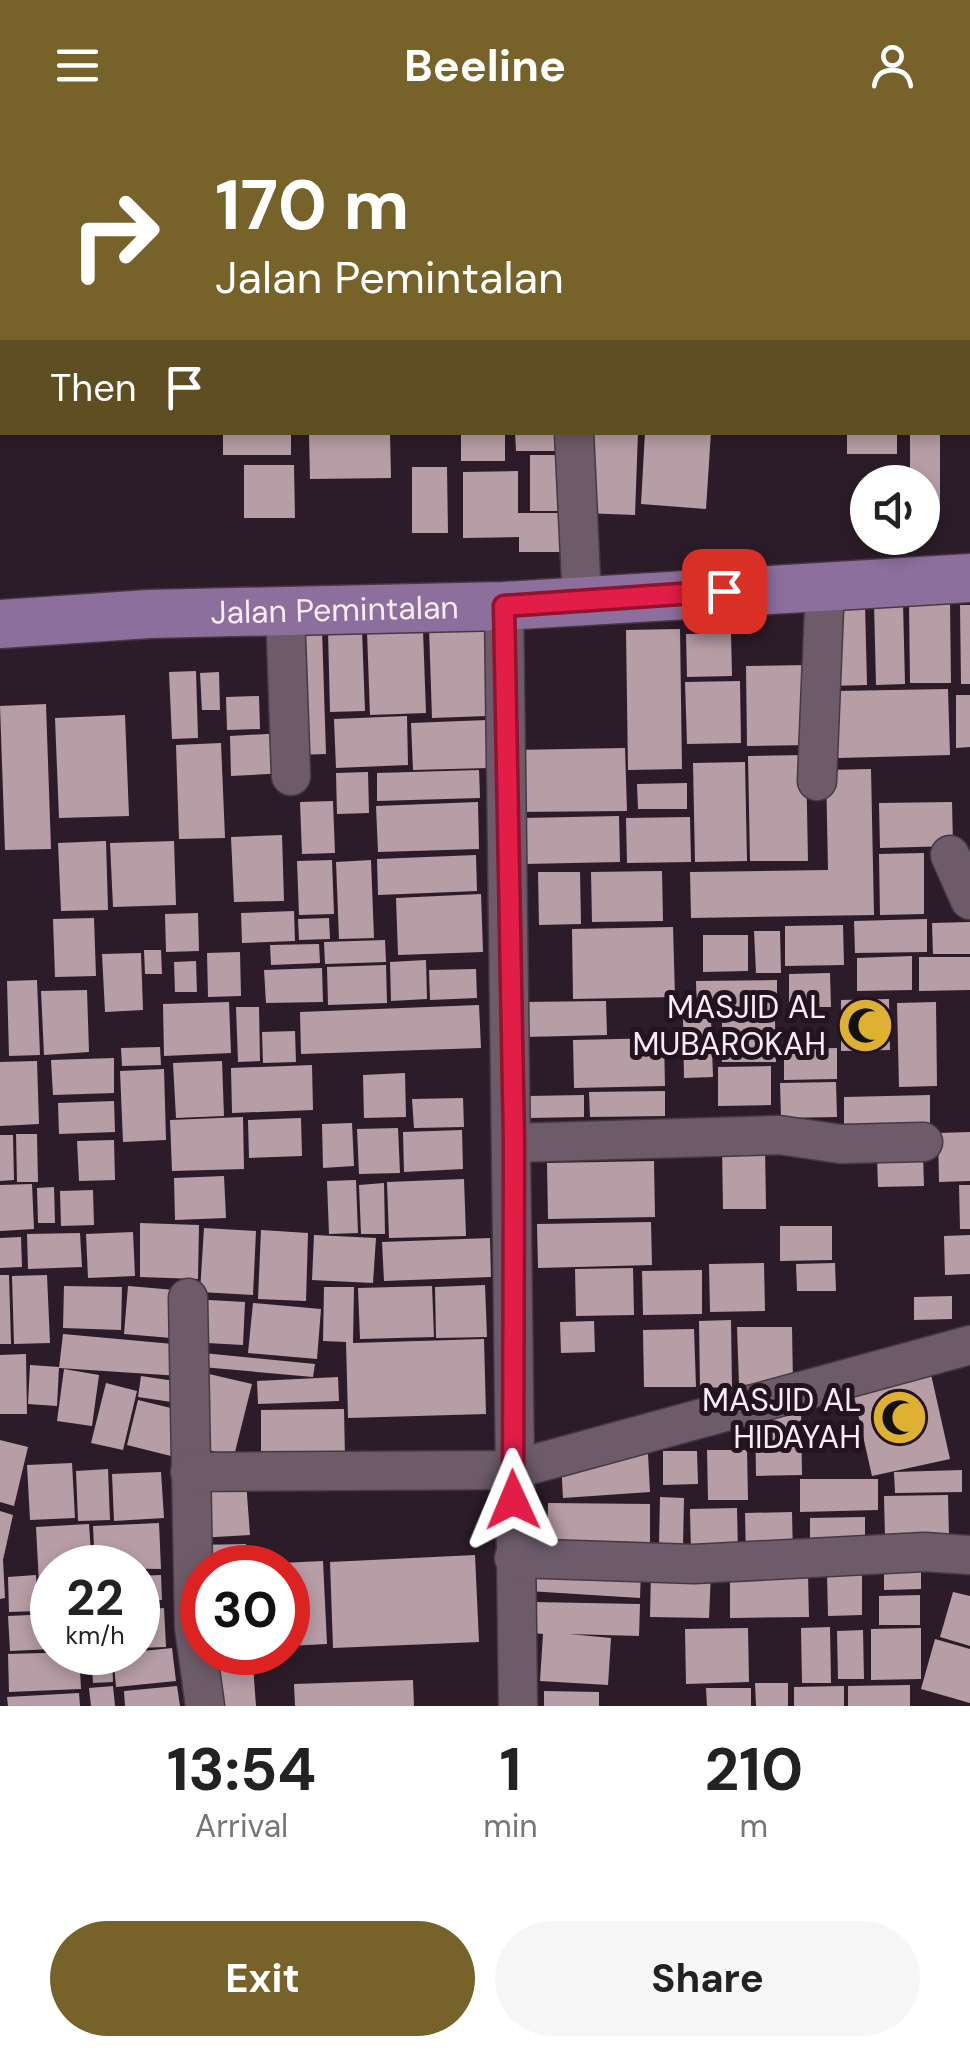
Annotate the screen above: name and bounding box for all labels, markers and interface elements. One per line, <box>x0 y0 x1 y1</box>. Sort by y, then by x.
text: Beeline <box>404 36 566 95</box>
icon: menu <box>50 38 105 93</box>
icon: person <box>865 38 920 93</box>
text: 170 m <box>215 160 409 251</box>
icon: right <box>50 170 180 300</box>
text: Jalan Pemintalan <box>215 248 564 307</box>
icon: arrive <box>157 360 212 415</box>
text: Then <box>50 363 137 413</box>
map controls <box>850 465 940 555</box>
button: sound <box>850 465 940 555</box>
pin <box>682 549 767 634</box>
icon: arrive <box>697 564 752 619</box>
street label: Jalan Pemintalan <box>210 586 459 634</box>
place label: MASJID AL MUBAROKAH <box>632 986 826 1065</box>
mosque icon: MASJID AL MUBAROKAH <box>835 995 895 1055</box>
place label: MASJID AL HIDAYAH <box>702 1379 861 1458</box>
mosque icon: MASJID AL HIDAYAH <box>870 1388 930 1448</box>
position arrow <box>461 1448 565 1552</box>
speed limit sign: 30 <box>180 1545 310 1675</box>
text: 22 <box>66 1565 124 1631</box>
text: km/h <box>65 1619 125 1652</box>
text: 13:54 <box>167 1730 316 1809</box>
text: 1 <box>500 1730 521 1809</box>
text: 210 <box>705 1730 803 1809</box>
text: Arrival <box>195 1805 288 1847</box>
text: min <box>483 1805 538 1847</box>
text: m <box>740 1805 768 1847</box>
button: Exit <box>50 1921 475 2036</box>
button: Share <box>495 1921 920 2036</box>

